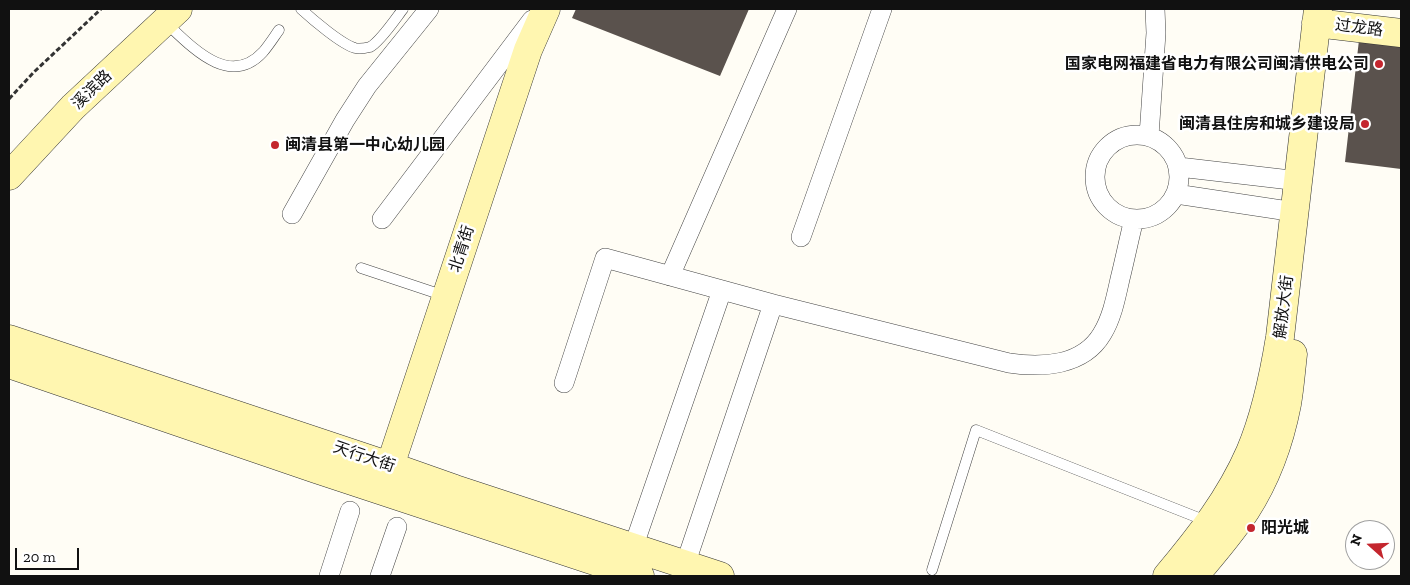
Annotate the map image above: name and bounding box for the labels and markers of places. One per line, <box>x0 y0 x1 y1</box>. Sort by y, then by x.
place label: 国家电网福建省电力有限公司闽清供电公司 <box>1065 54 1369 74</box>
marker: 国家电网福建省电力有限公司闽清供电公司 <box>1373 58 1385 70</box>
place label: 闽清县住房和城乡建设局 <box>1179 114 1355 134</box>
marker: 闽清县住房和城乡建设局 <box>1359 118 1371 130</box>
place label: 闽清县第一中心幼儿园 <box>285 135 445 155</box>
marker: 闽清县第一中心幼儿园 <box>269 139 281 151</box>
place label: 阳光城 <box>1261 518 1309 538</box>
marker: 阳光城 <box>1245 522 1257 534</box>

